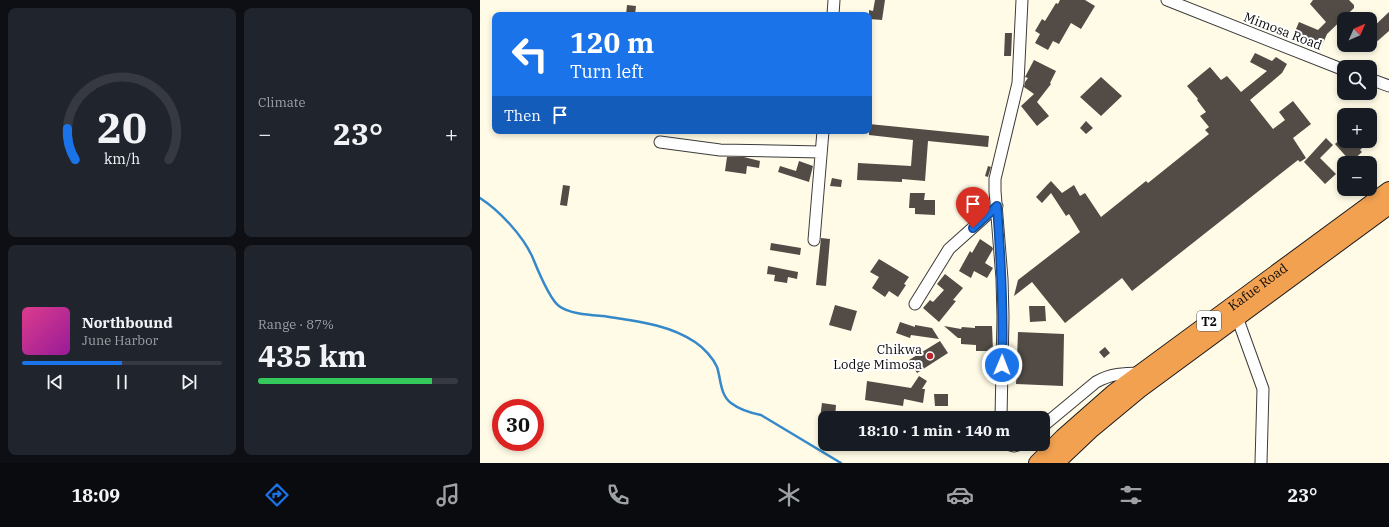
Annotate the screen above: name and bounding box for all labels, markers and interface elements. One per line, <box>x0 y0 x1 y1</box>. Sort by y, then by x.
street label: Mimosa Road <box>1241 8 1325 54</box>
north arrow <box>1337 12 1377 52</box>
map controls <box>1337 12 1377 196</box>
text: 120 m <box>570 24 654 61</box>
icon: left <box>504 28 556 80</box>
text: Turn left <box>570 60 644 83</box>
button: search <box>1337 60 1377 100</box>
text: Climate <box>258 94 305 111</box>
text: 20 <box>97 100 147 154</box>
icon: arrive <box>549 104 571 126</box>
text: Then <box>504 106 541 125</box>
button: + <box>1337 108 1377 148</box>
text: 23° <box>333 114 383 153</box>
text: − <box>258 119 271 148</box>
text: + <box>445 119 458 148</box>
text: km/h <box>104 149 140 168</box>
button: − <box>1337 156 1377 196</box>
pin <box>956 187 990 228</box>
icon: arrive <box>962 193 984 215</box>
street label: Kafue Road <box>1225 259 1291 314</box>
road number: T2 <box>1197 311 1221 331</box>
text: Northbound <box>82 313 173 332</box>
text: Range · 87% <box>258 316 334 333</box>
text: June Harbor <box>82 332 158 349</box>
text: 435 km <box>258 336 367 375</box>
place label: Chikwa Lodge Mimosa <box>833 341 922 373</box>
position arrow <box>981 344 1023 386</box>
marker: Chikwa Lodge Mimosa <box>925 351 935 361</box>
icon: previous <box>44 371 66 393</box>
icon: pause <box>111 371 133 393</box>
icon: next <box>178 371 200 393</box>
speed limit sign: 30 <box>492 399 544 451</box>
text: 18:10 · 1 min · 140 m <box>858 421 1010 440</box>
icon: directions <box>263 481 291 509</box>
icon: music <box>434 481 462 509</box>
icon: phone <box>604 481 632 509</box>
icon: climate <box>775 481 803 509</box>
icon: car <box>946 481 974 509</box>
icon: filters <box>1117 481 1145 509</box>
text: 18:09 <box>71 484 120 507</box>
text: 23° <box>1288 484 1318 507</box>

